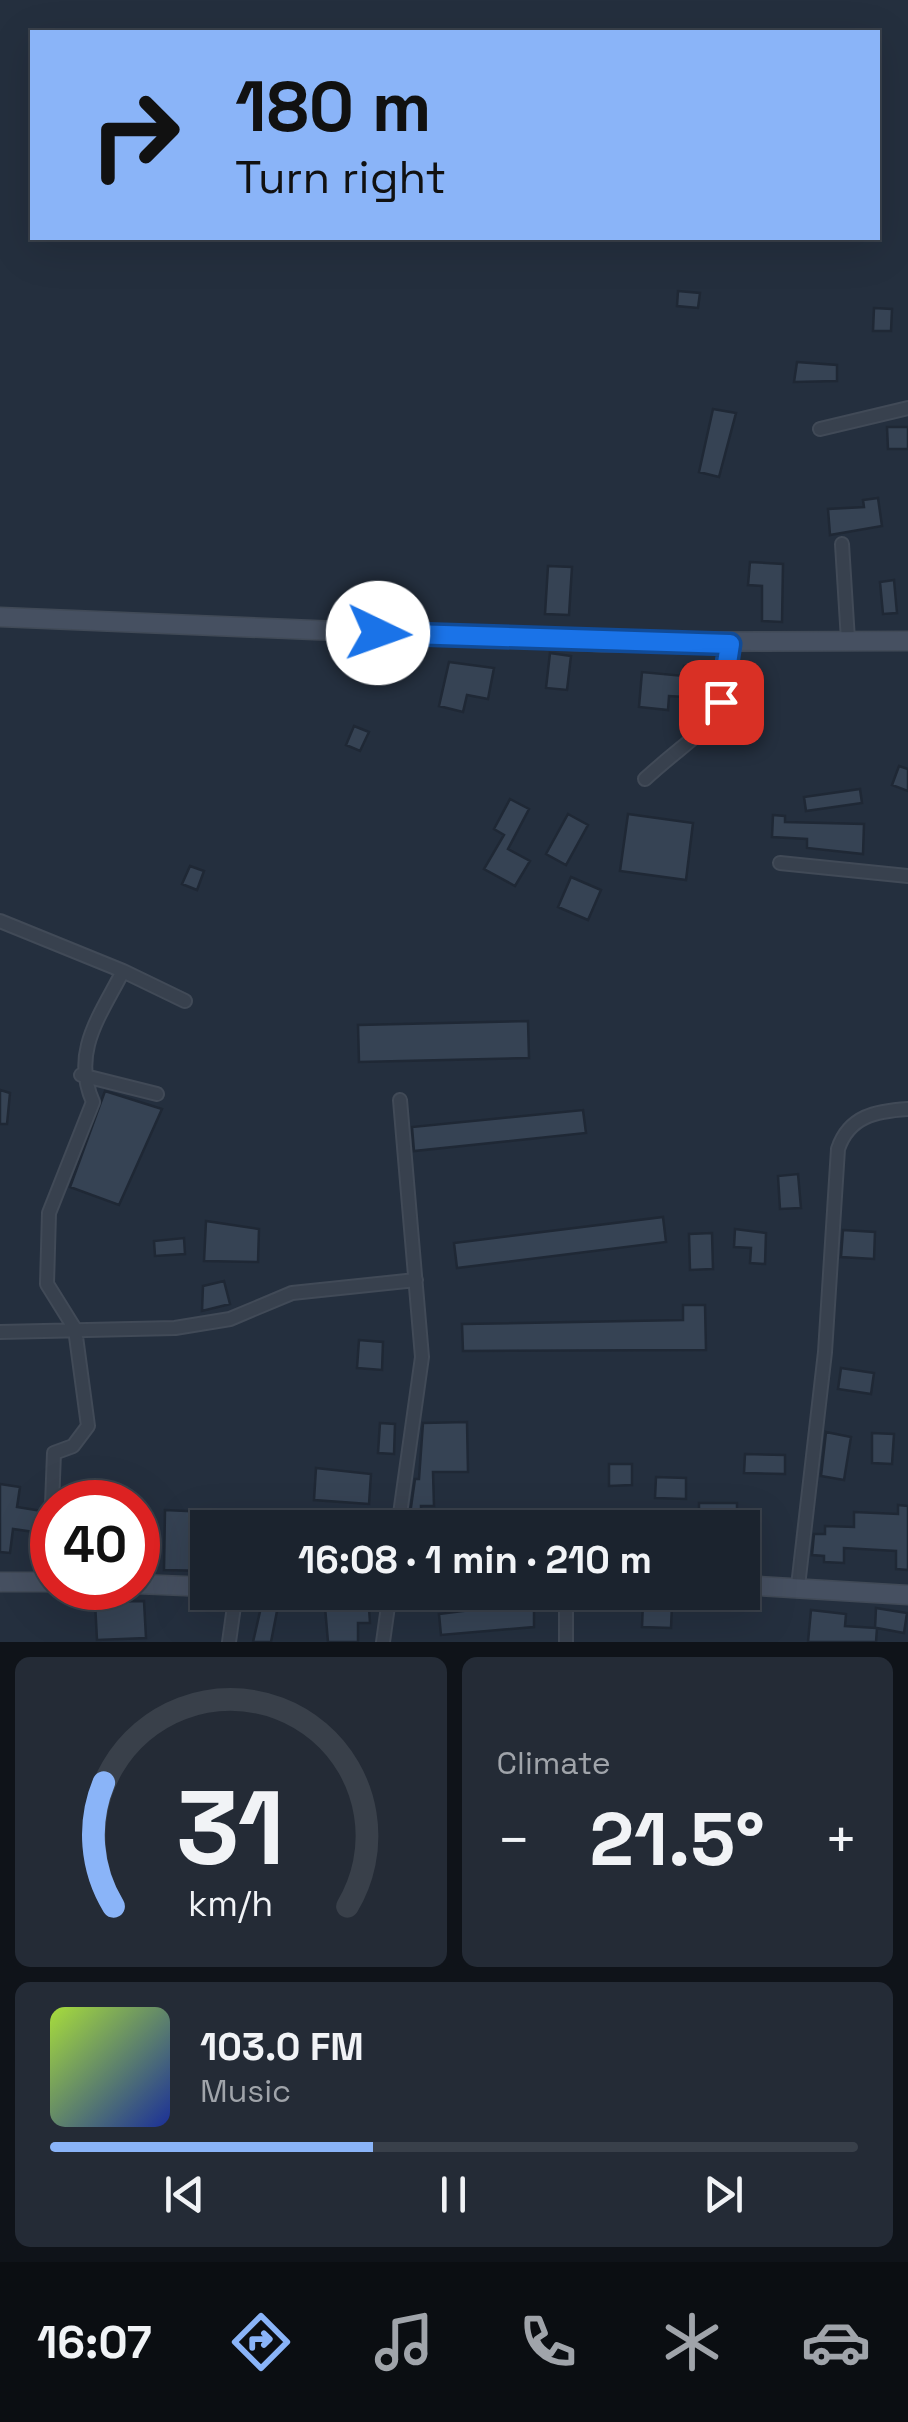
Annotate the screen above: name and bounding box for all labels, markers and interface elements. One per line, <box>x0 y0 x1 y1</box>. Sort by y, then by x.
text: 180 m <box>235 62 432 151</box>
icon: right <box>70 70 200 200</box>
text: Turn right <box>235 149 446 206</box>
position arrow <box>326 581 430 685</box>
pin <box>679 660 764 745</box>
icon: arrive <box>694 675 749 730</box>
speed limit sign: 40 <box>30 1480 160 1610</box>
text: 16:08 · 1 min · 210 m <box>298 1536 652 1584</box>
text: Climate <box>497 1743 611 1783</box>
text: 31 <box>177 1762 285 1894</box>
text: 21.5° <box>590 1791 765 1887</box>
text: − <box>497 1805 531 1875</box>
text: + <box>824 1805 858 1875</box>
text: km/h <box>188 1881 273 1926</box>
text: 103.0 FM <box>200 2023 364 2071</box>
text: Music <box>200 2071 291 2111</box>
icon: previous <box>157 2167 212 2222</box>
icon: pause <box>426 2167 481 2222</box>
icon: next <box>696 2167 751 2222</box>
icon: directions <box>226 2307 296 2377</box>
icon: music <box>369 2307 439 2377</box>
icon: phone <box>513 2307 583 2377</box>
icon: climate <box>657 2307 727 2377</box>
icon: car <box>801 2307 871 2377</box>
text: 16:07 <box>37 2314 152 2371</box>

